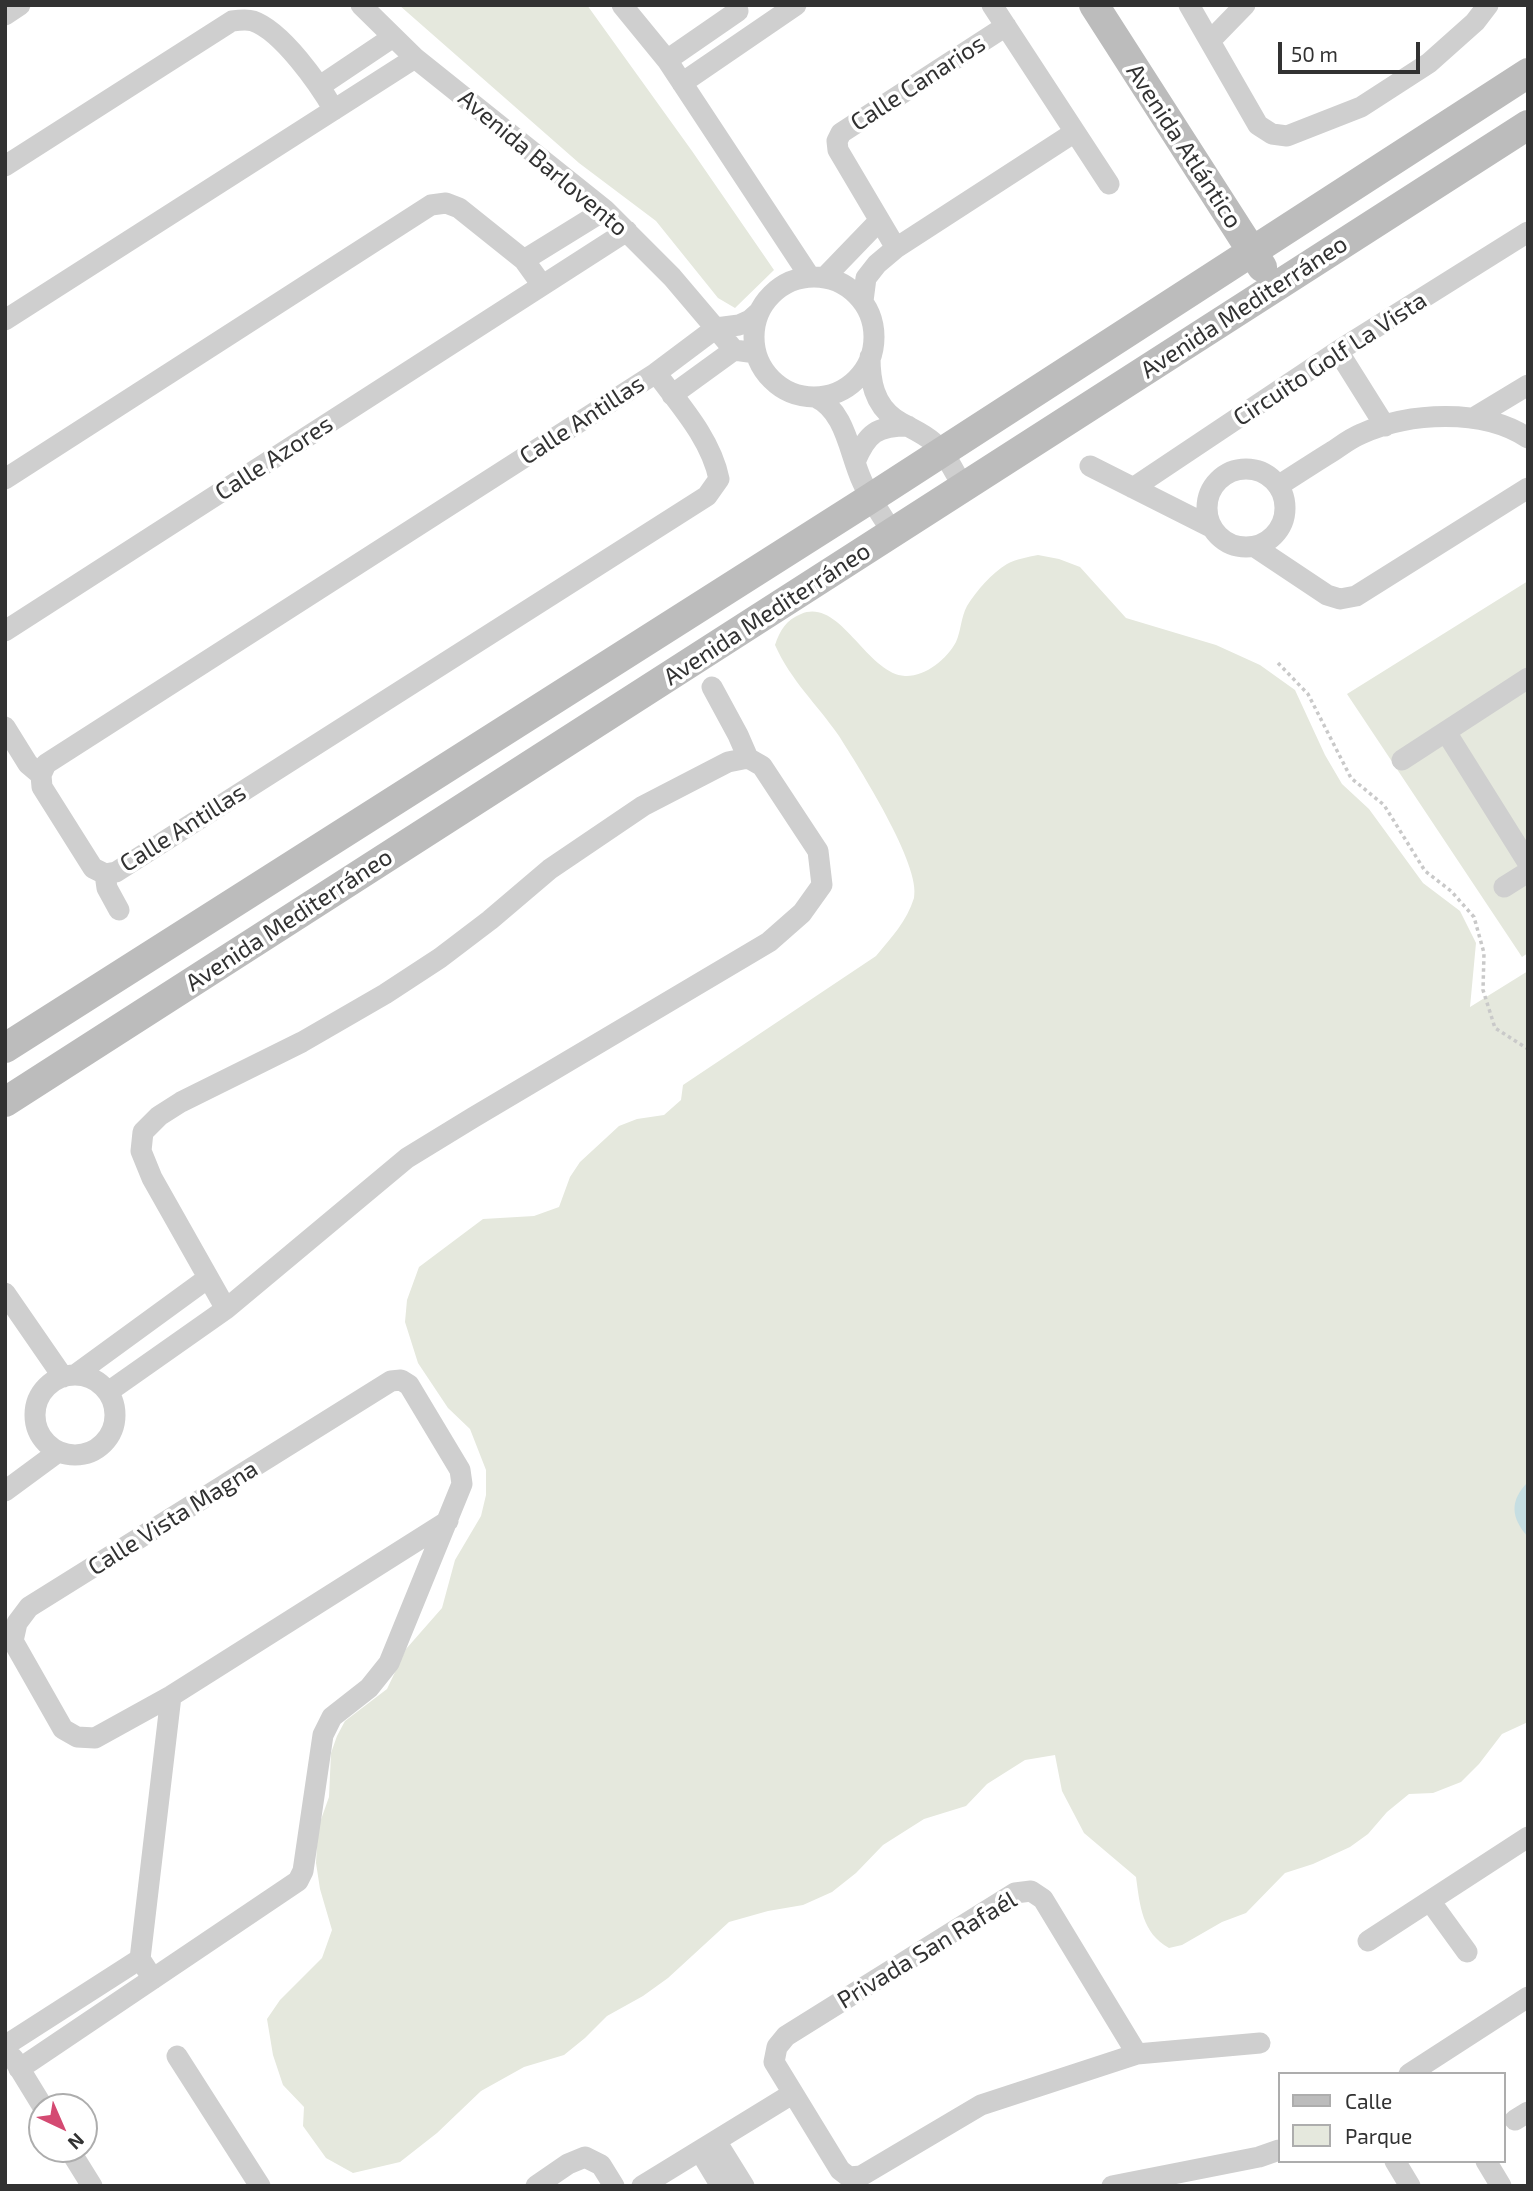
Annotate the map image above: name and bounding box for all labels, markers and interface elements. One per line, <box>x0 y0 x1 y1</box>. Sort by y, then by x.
scale bar <box>1281 28 1423 72</box>
street label: Calle Canarios <box>845 29 991 137</box>
text: 50 m <box>1291 41 1338 66</box>
street label: Avenida Atlántico <box>1120 58 1248 234</box>
street label: Avenida Barlovento <box>452 84 634 242</box>
street label: Avenida Mediterráneo <box>1135 229 1353 385</box>
street label: Circuito Golf La Vista <box>1228 286 1432 432</box>
street label: Calle Antillas <box>514 369 650 471</box>
street label: Calle Azores <box>210 409 338 507</box>
street label: Avenida Mediterráneo <box>658 536 876 692</box>
street label: Calle Antillas <box>115 778 251 878</box>
street label: Avenida Mediterráneo <box>180 842 398 998</box>
street label: Calle Vista Magna <box>83 1454 263 1582</box>
street label: Privada San Rafaél <box>832 1885 1022 2015</box>
legend <box>1278 2072 1505 2163</box>
text: Calle <box>1345 2088 1392 2113</box>
north arrow <box>28 2093 98 2163</box>
text: Parque <box>1345 2123 1412 2148</box>
text: N <box>64 2129 89 2155</box>

